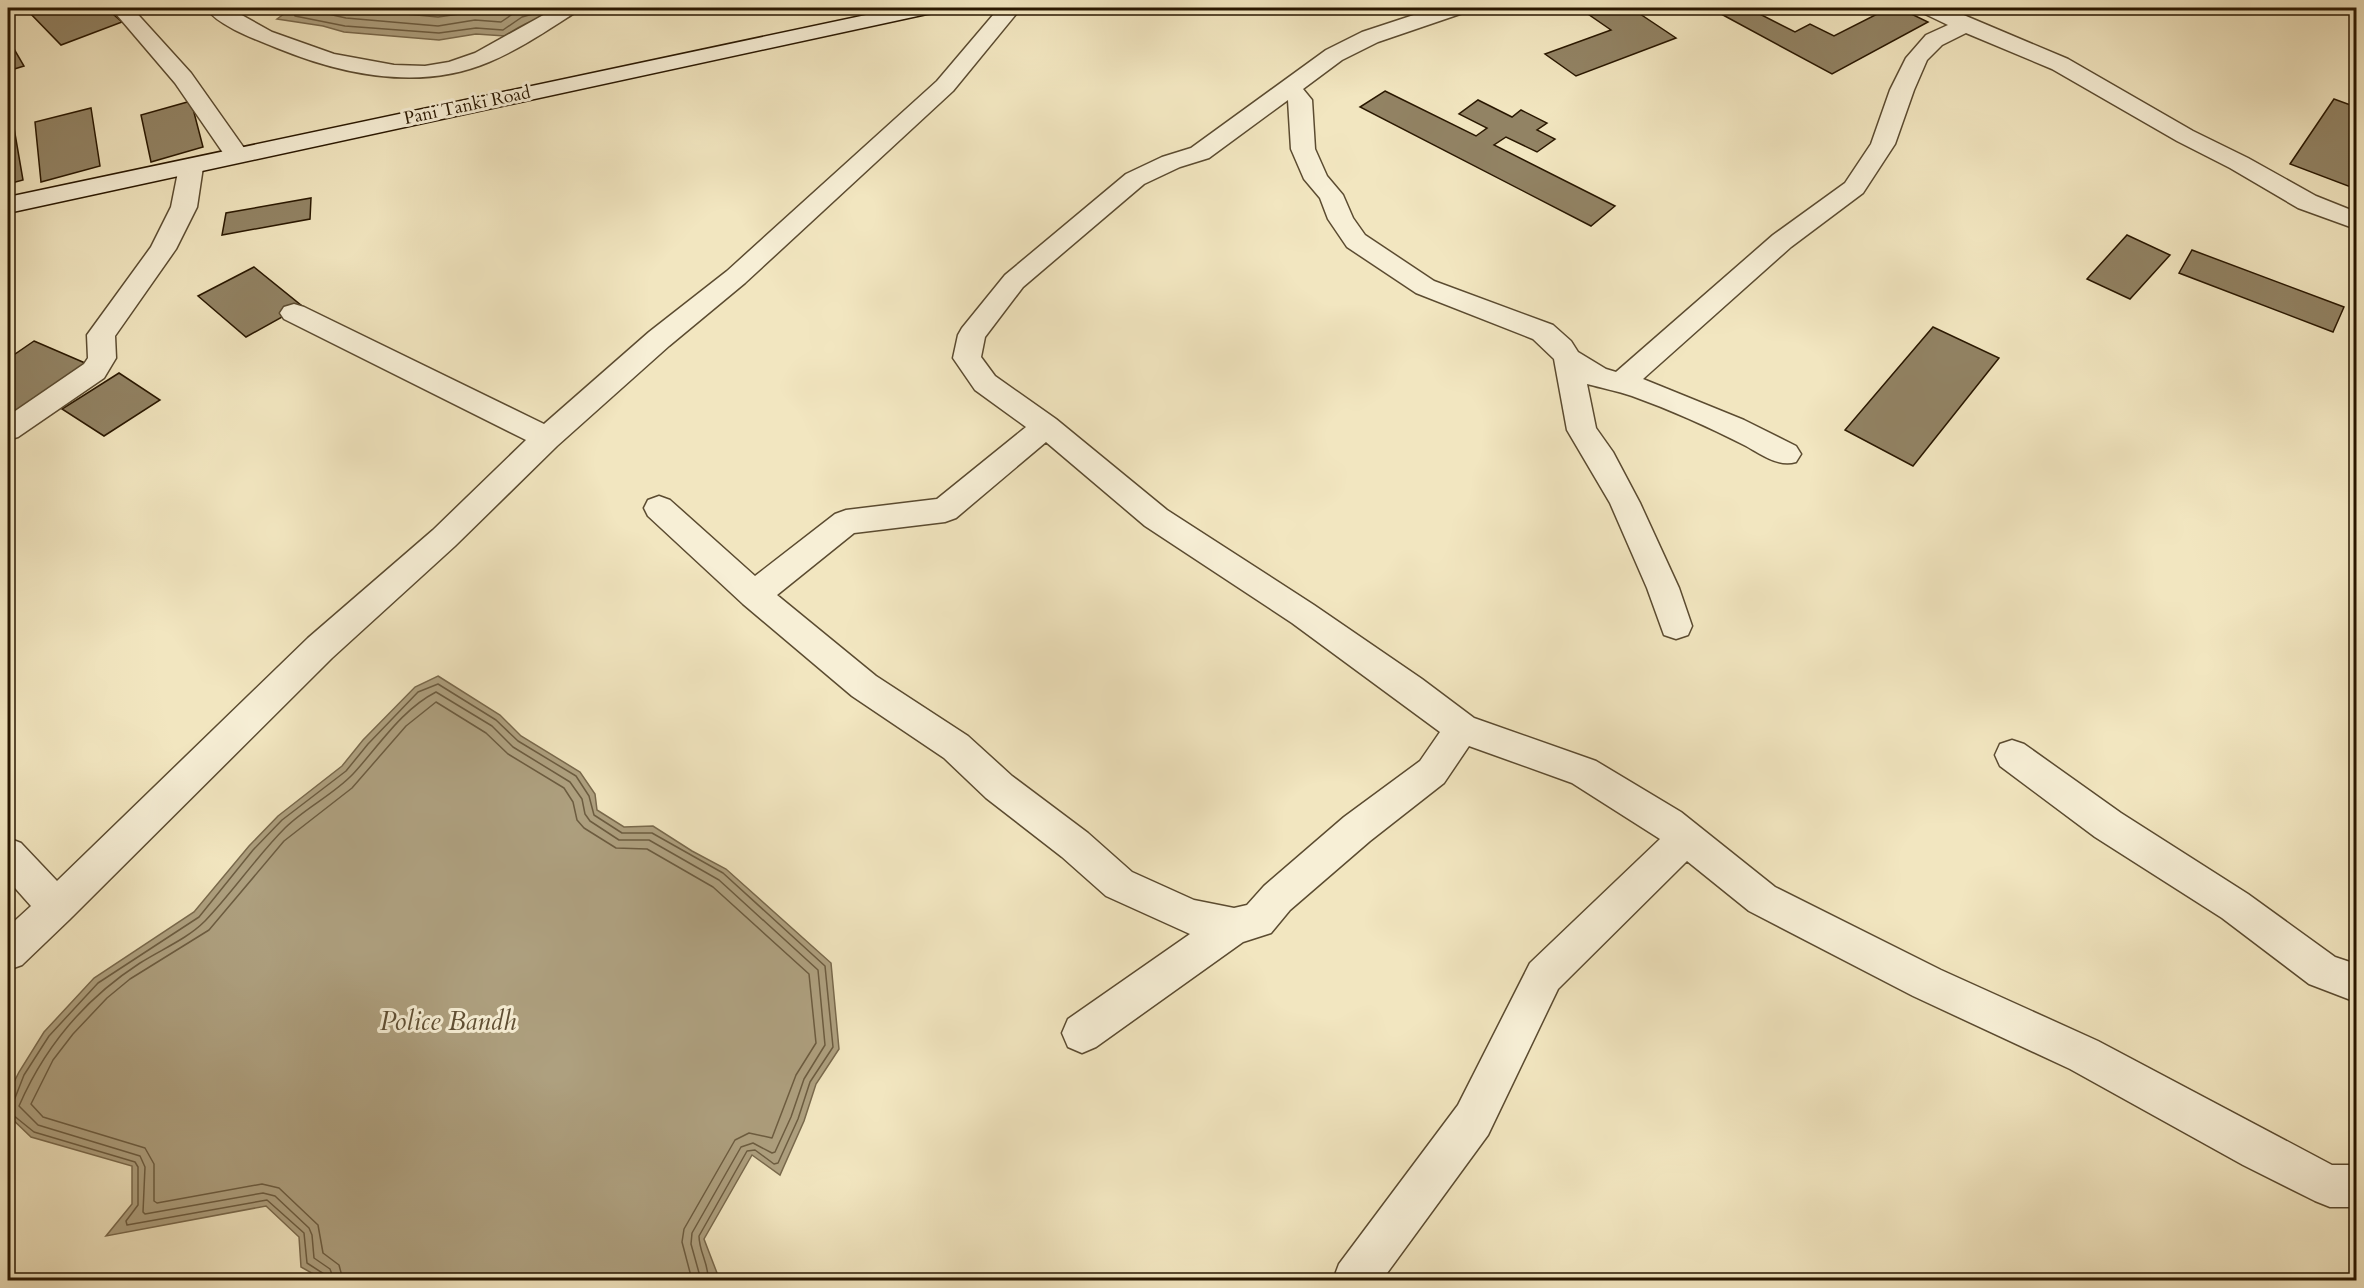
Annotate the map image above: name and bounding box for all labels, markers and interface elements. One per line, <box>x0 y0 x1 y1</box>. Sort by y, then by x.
street label: Pani Tanki Road <box>401 80 533 131</box>
water label: Police Bandh <box>380 1003 516 1040</box>

